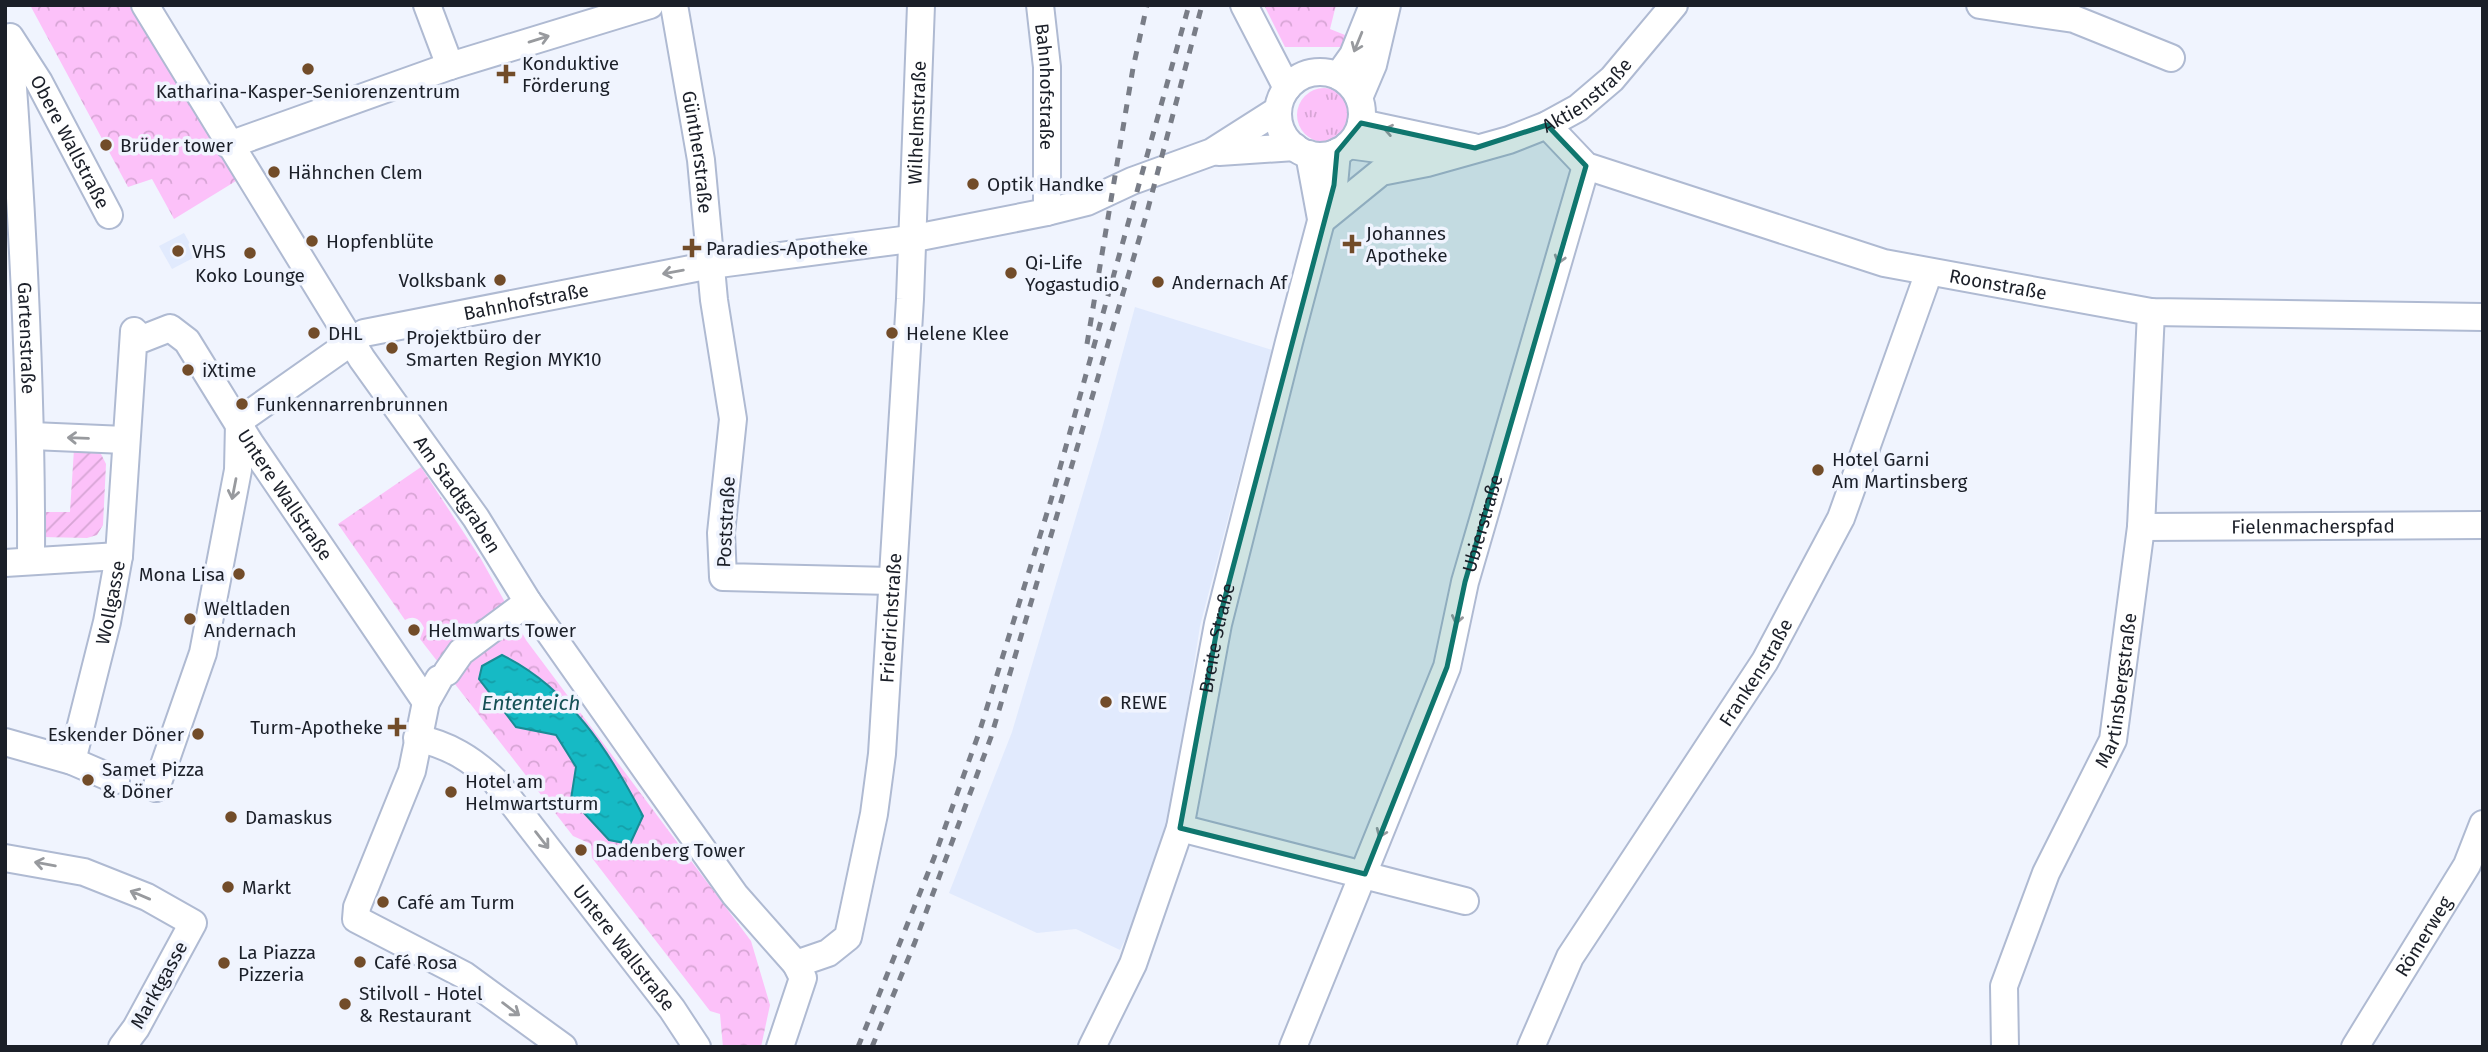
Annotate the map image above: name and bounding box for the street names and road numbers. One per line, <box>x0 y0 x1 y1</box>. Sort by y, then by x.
street label: Bahnhofstraße <box>1031 22 1059 150</box>
street label: Aktienstraße <box>1538 53 1636 137</box>
street label: Wilhelmstraße <box>903 60 930 185</box>
street label: Obere Wallstraße <box>26 71 115 212</box>
street label: Güntherstraße <box>678 89 717 215</box>
street label: Roonstraße <box>1947 264 2049 304</box>
street label: Bahnhofstraße <box>461 278 591 325</box>
street label: Gartenstraße <box>13 281 40 394</box>
street label: Untere Wallstraße <box>233 425 338 565</box>
street label: Am Stadtgraben <box>409 431 506 557</box>
street label: Ubierstraße <box>1457 472 1507 575</box>
street label: Poststraße <box>712 476 740 568</box>
street label: Fielenmacherspfad <box>2231 514 2395 538</box>
street label: Friedrichstraße <box>875 552 906 684</box>
street label: Wollgasse <box>90 559 129 647</box>
street label: Breite Straße <box>1194 580 1239 695</box>
street label: Martinsbergstraße <box>2090 611 2141 771</box>
street label: Frankenstraße <box>1714 614 1797 731</box>
street label: Untere Wallstraße <box>568 880 680 1015</box>
street label: Römerweg <box>2390 892 2457 981</box>
street label: Marktgasse <box>126 937 192 1033</box>

